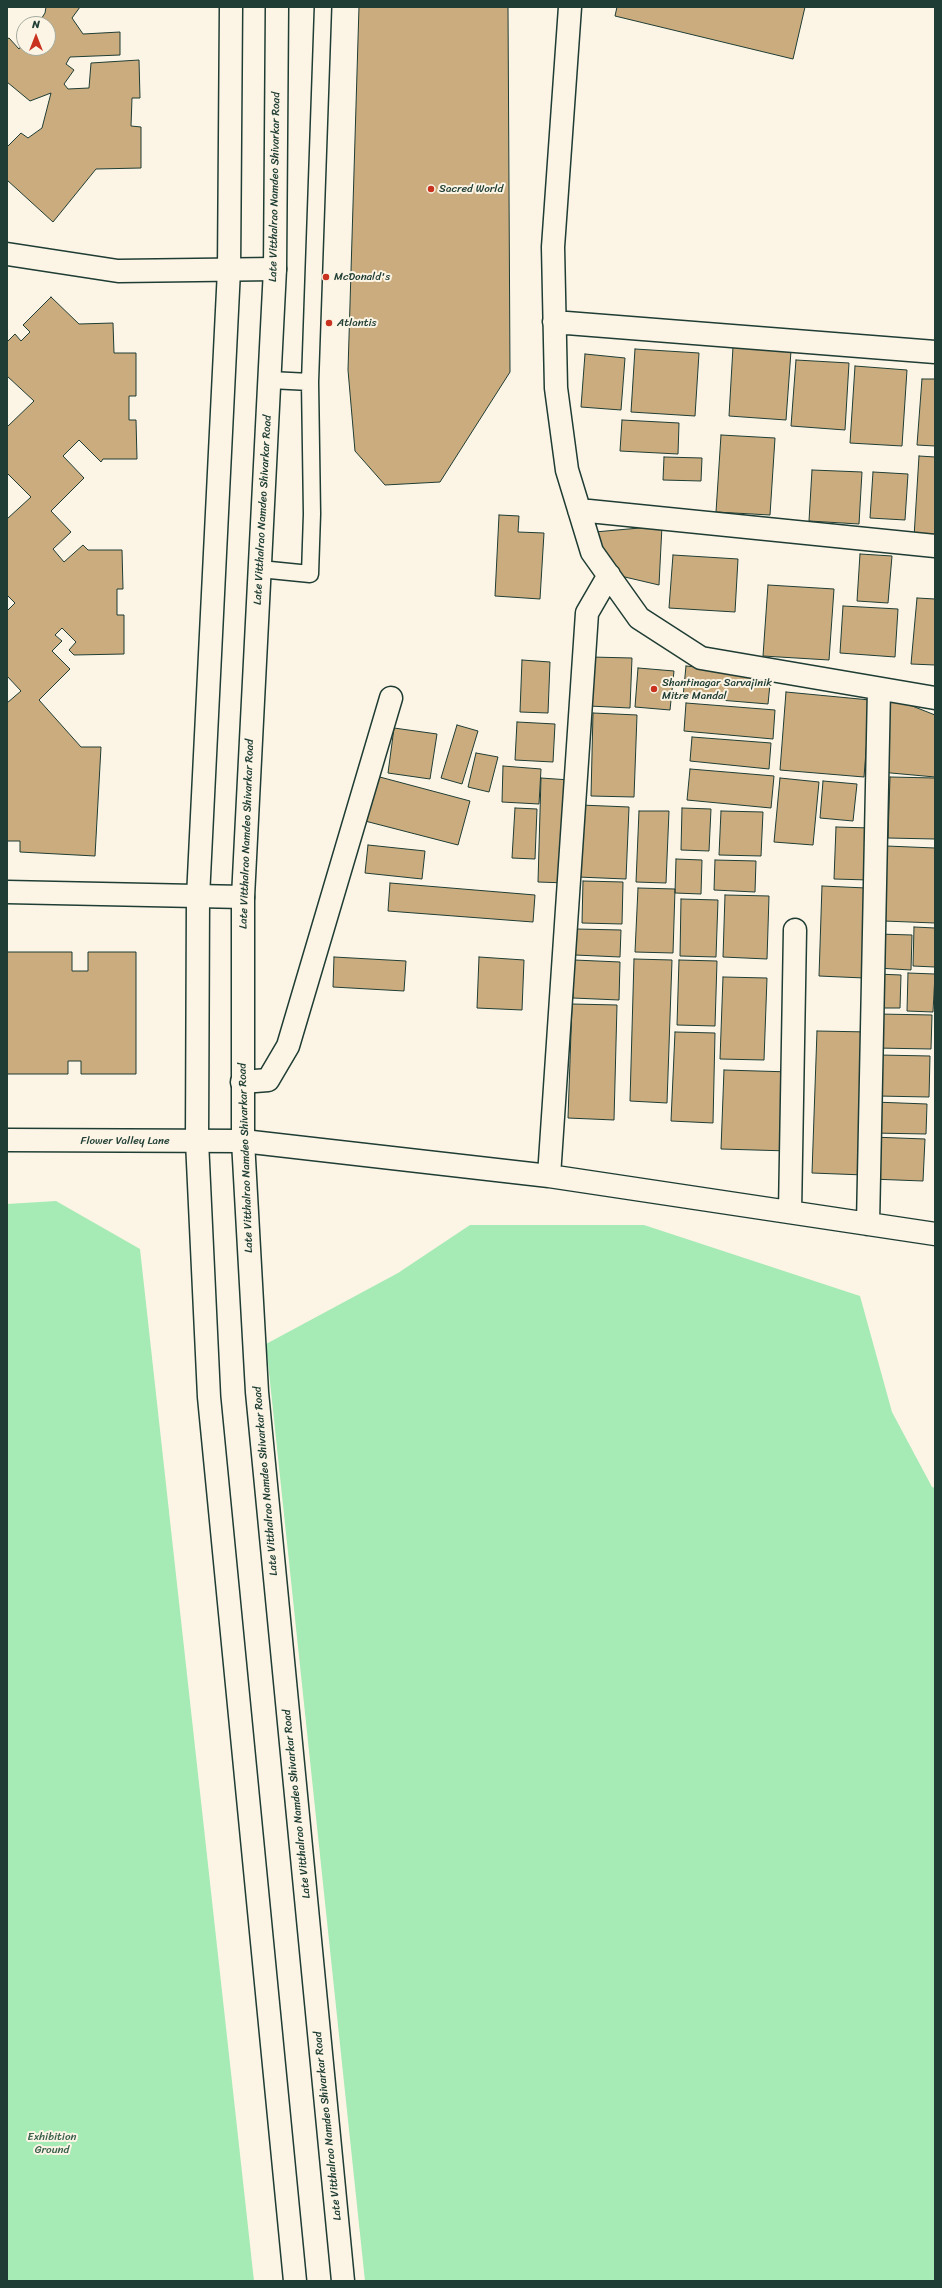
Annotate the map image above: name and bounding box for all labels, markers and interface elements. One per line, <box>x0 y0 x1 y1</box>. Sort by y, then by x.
text: N <box>32 15 40 34</box>
north arrow <box>16 16 56 56</box>
street label: Late Vitthalrao Namdeo Shivarkar Road <box>267 92 283 282</box>
place label: Sacred World <box>439 182 503 196</box>
marker: Sacred World <box>426 184 436 194</box>
place label: McDonald's <box>334 270 390 284</box>
marker: McDonald's <box>321 272 331 282</box>
place label: Atlantis <box>337 316 377 330</box>
marker: Atlantis <box>324 318 334 328</box>
street label: Late Vitthalrao Namdeo Shivarkar Road <box>251 415 275 605</box>
place label: Shantinagar Sarvajinik Mitre Mandal <box>662 676 772 702</box>
marker: Shantinagar Sarvajinik Mitre Mandal <box>649 684 659 694</box>
street label: Late Vitthalrao Namdeo Shivarkar Road <box>237 739 257 929</box>
street label: Late Vitthalrao Namdeo Shivarkar Road <box>236 1063 256 1253</box>
street label: Flower Valley Lane <box>80 1134 170 1148</box>
street label: Late Vitthalrao Namdeo Shivarkar Road <box>251 1386 281 1576</box>
street label: Late Vitthalrao Namdeo Shivarkar Road <box>281 1709 313 1899</box>
street label: Late Vitthalrao Namdeo Shivarkar Road <box>312 2031 344 2221</box>
park label: Exhibition Ground <box>28 2130 76 2156</box>

